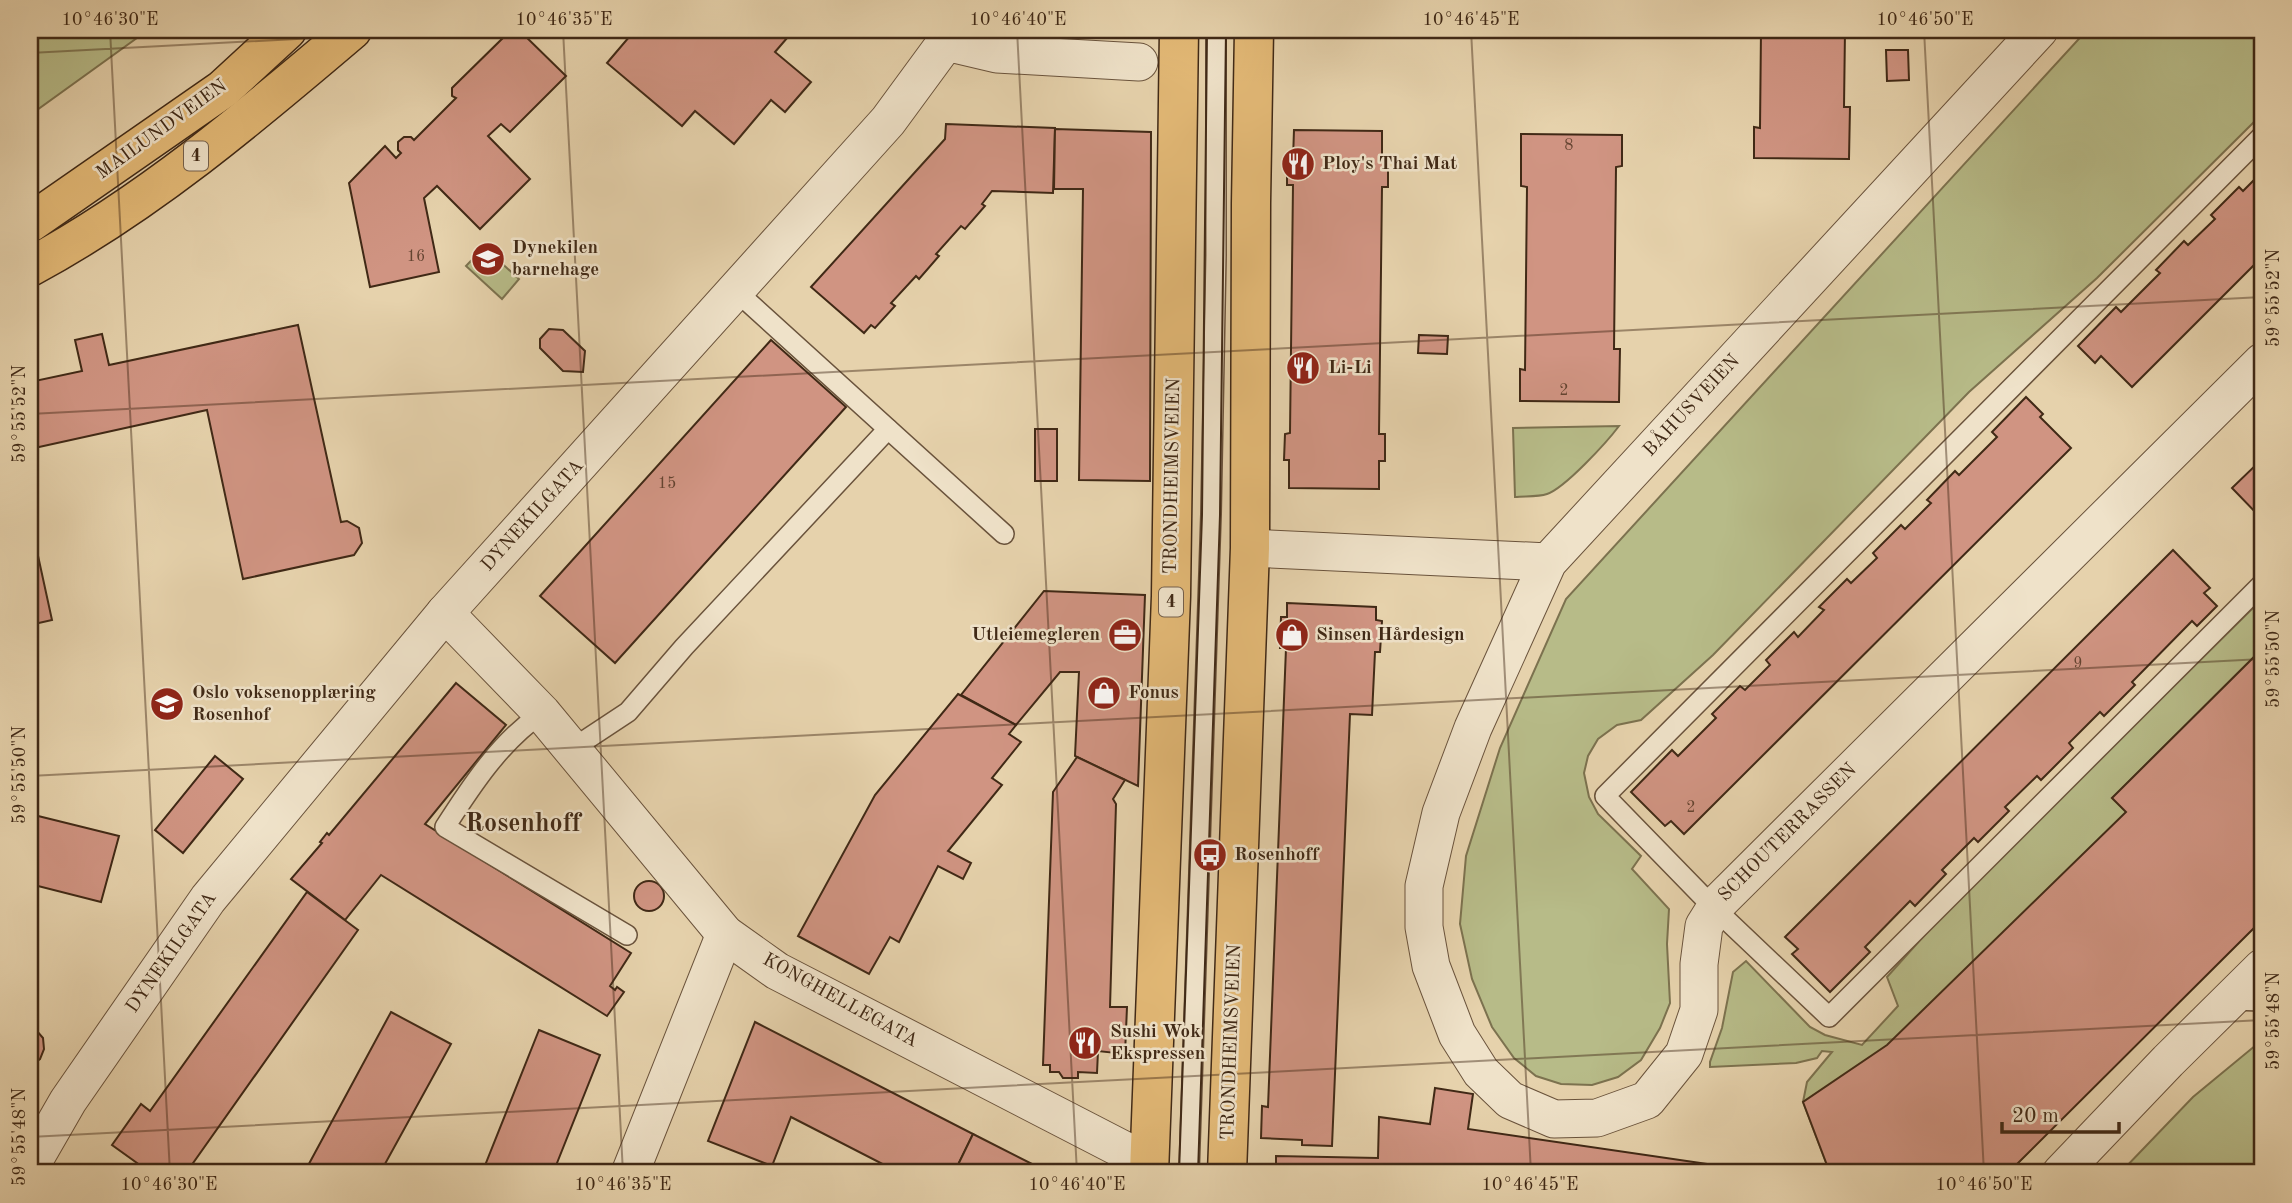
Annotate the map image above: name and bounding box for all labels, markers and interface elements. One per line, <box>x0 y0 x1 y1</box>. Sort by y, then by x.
text: 10°46'30"E <box>62 11 158 29</box>
text: 10°46'35"E <box>516 11 612 29</box>
text: 10°46'40"E <box>970 11 1066 29</box>
text: 10°46'45"E <box>1423 11 1519 29</box>
text: 10°46'50"E <box>1877 11 1973 29</box>
street label: MAILUNDVEIEN <box>93 76 231 184</box>
house number: 8 <box>1564 138 1574 154</box>
road number: 4 <box>184 141 208 170</box>
restaurant icon: Ploy's Thai Mat <box>1279 145 1317 183</box>
place label: Ploy's Thai Mat <box>1322 155 1457 174</box>
place label: Dynekilen barnehage <box>512 239 599 280</box>
school or university icon: Dynekilen barnehage <box>469 240 507 278</box>
house number: 16 <box>407 249 425 265</box>
text: 59°55'52"N <box>2265 249 2283 347</box>
street label: BÅHUSVEIEN <box>1637 348 1744 461</box>
restaurant icon: Li-Li <box>1284 349 1322 387</box>
place label: Li-Li <box>1328 359 1372 378</box>
text: 59°55'52"N <box>11 365 29 463</box>
street label: TRONDHEIMSVEIEN <box>1162 377 1184 574</box>
house number: 2 <box>1559 383 1569 399</box>
street label: DYNEKILGATA <box>478 456 588 575</box>
house number: 15 <box>658 476 676 492</box>
road number: 4 <box>1159 588 1183 616</box>
text: 59°55'50"N <box>2265 610 2283 708</box>
office icon: Utleiemegleren <box>1106 616 1144 654</box>
shop icon: Sinsen Hårdesign <box>1273 616 1311 654</box>
place label: Utleiemegleren <box>971 626 1100 645</box>
place label: Sinsen Hårdesign <box>1316 626 1465 645</box>
house number: 9 <box>2073 656 2083 672</box>
shop icon: Fonus <box>1085 674 1123 712</box>
place label: Oslo voksenopplæring Rosenhof <box>192 684 376 725</box>
place label: Fonus <box>1128 684 1179 703</box>
school or university icon: Oslo voksenopplæring Rosenhof <box>148 685 186 723</box>
text: 59°55'50"N <box>11 726 29 824</box>
street label: SCHOUTERRASSEN <box>1715 760 1861 906</box>
house number: 2 <box>1686 800 1696 816</box>
district label: Rosenhoff <box>465 811 583 837</box>
bus stop icon: Rosenhoff <box>1191 836 1229 874</box>
place label: Rosenhoff <box>1234 846 1320 865</box>
street label: DYNEKILGATA <box>123 889 221 1017</box>
street label: TRONDHEIMSVEIEN <box>1219 943 1245 1140</box>
street label: KONGHELLEGATA <box>759 950 921 1052</box>
text: 59°55'48"N <box>2265 972 2283 1070</box>
place label: Sushi Wok Ekspressen <box>1110 1023 1205 1064</box>
restaurant icon: Sushi Wok Ekspressen <box>1066 1024 1104 1062</box>
text: 59°55'48"N <box>11 1088 29 1186</box>
scale bar <box>2002 1091 2119 1135</box>
text: 20 m <box>2012 1106 2059 1127</box>
text: 10°46'30"E <box>121 1176 217 1194</box>
text: 10°46'35"E <box>575 1176 671 1194</box>
text: 10°46'40"E <box>1029 1176 1125 1194</box>
text: 10°46'45"E <box>1482 1176 1578 1194</box>
text: 10°46'50"E <box>1936 1176 2032 1194</box>

